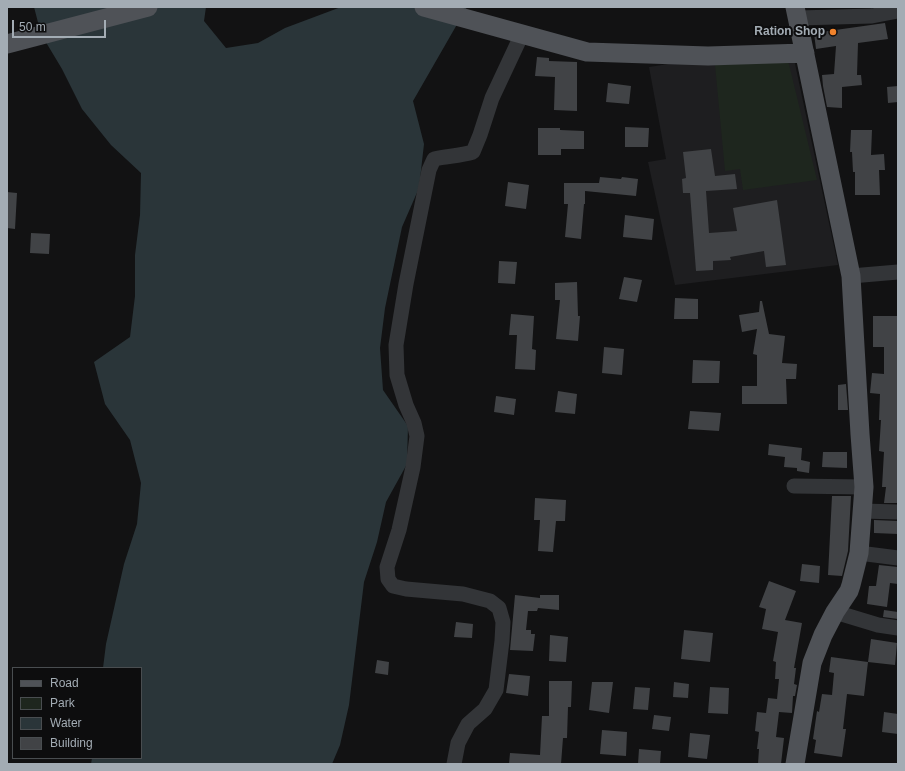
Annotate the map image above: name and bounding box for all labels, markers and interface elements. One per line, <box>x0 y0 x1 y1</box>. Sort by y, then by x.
scale bar <box>14 12 108 38</box>
text: 50 m <box>19 20 46 34</box>
place label: Ration Shop <box>754 25 825 39</box>
marker: Ration Shop <box>828 27 838 37</box>
legend <box>12 667 142 759</box>
text: Road <box>50 676 79 690</box>
text: Park <box>50 696 75 710</box>
text: Water <box>50 716 82 730</box>
text: Building <box>50 736 93 750</box>

